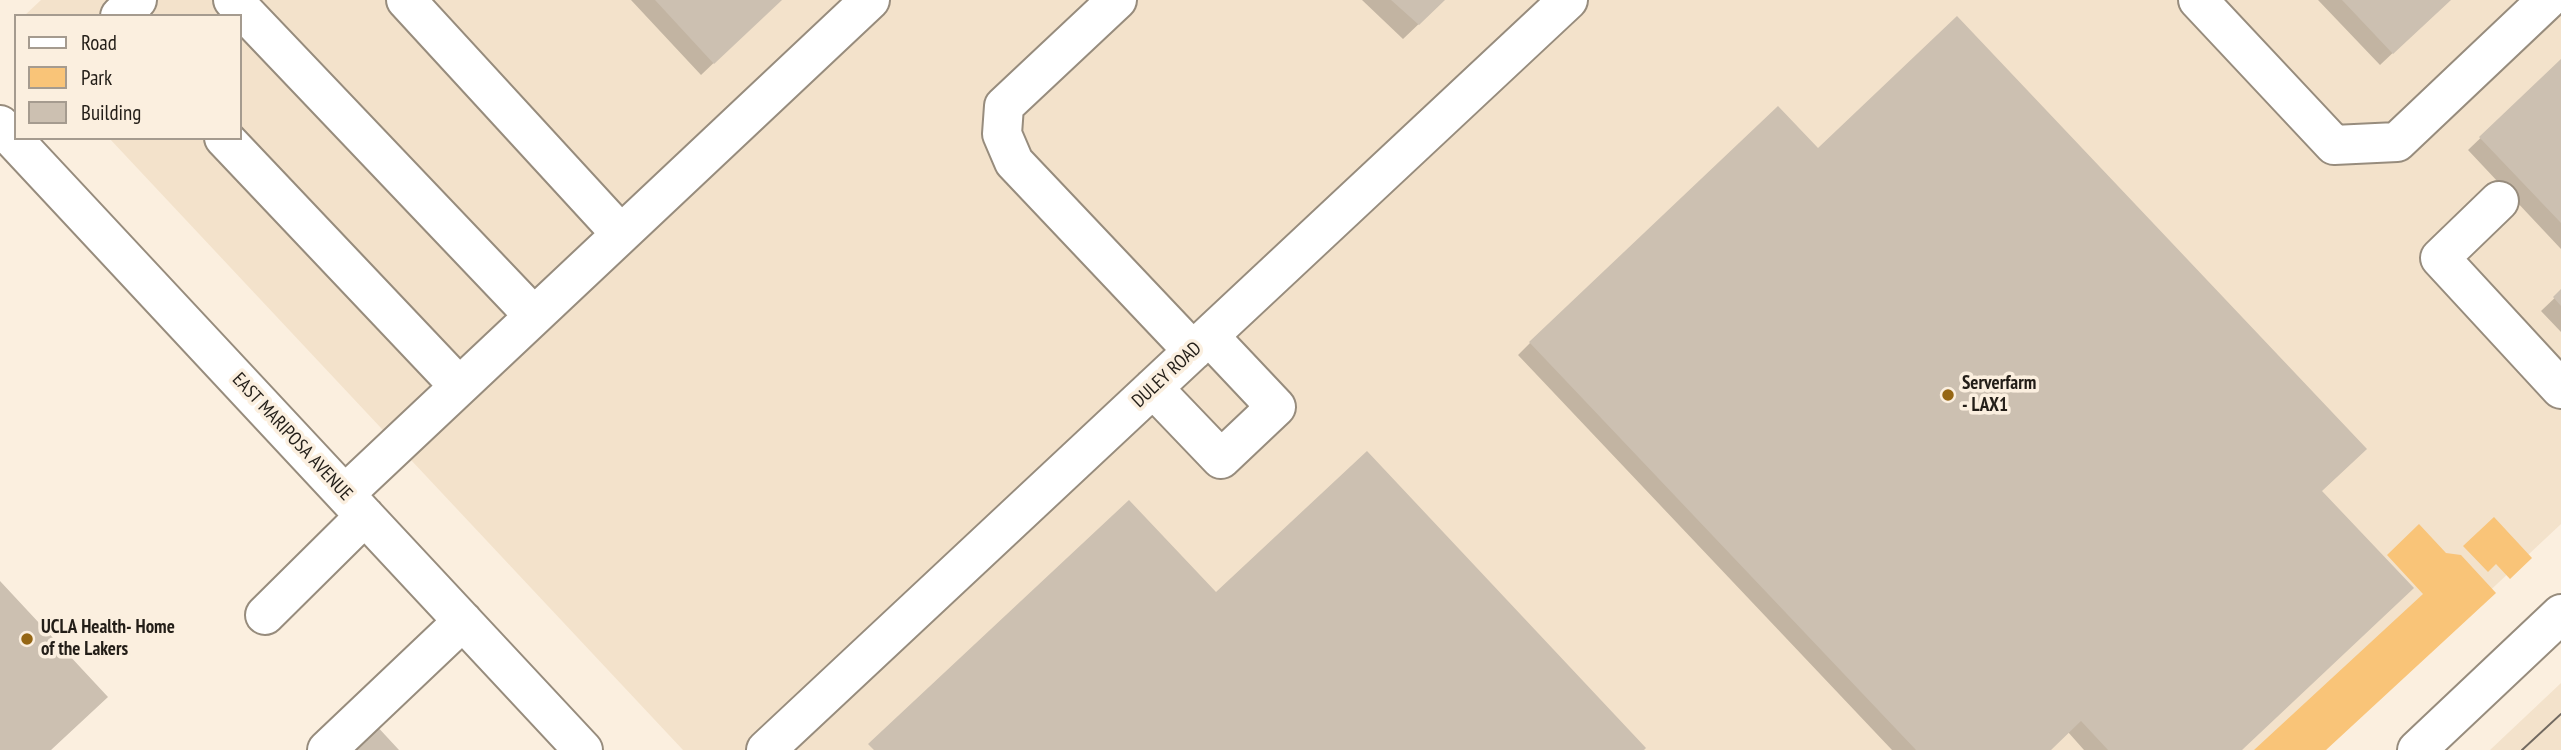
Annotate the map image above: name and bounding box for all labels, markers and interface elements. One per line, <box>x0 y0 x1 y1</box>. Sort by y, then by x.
legend <box>14 14 242 140</box>
text: Road <box>81 29 117 56</box>
text: Park <box>81 64 112 91</box>
text: Building <box>81 99 141 126</box>
street label: DULEY ROAD <box>1128 337 1206 413</box>
street label: EAST MARIPOSA AVENUE <box>227 369 357 505</box>
place label: Serverfarm - LAX1 <box>1962 373 2036 417</box>
marker: Serverfarm - LAX1 <box>1940 387 1956 403</box>
place label: UCLA Health- Home of the Lakers <box>41 617 175 661</box>
marker: UCLA Health- Home of the Lakers <box>19 631 35 647</box>

